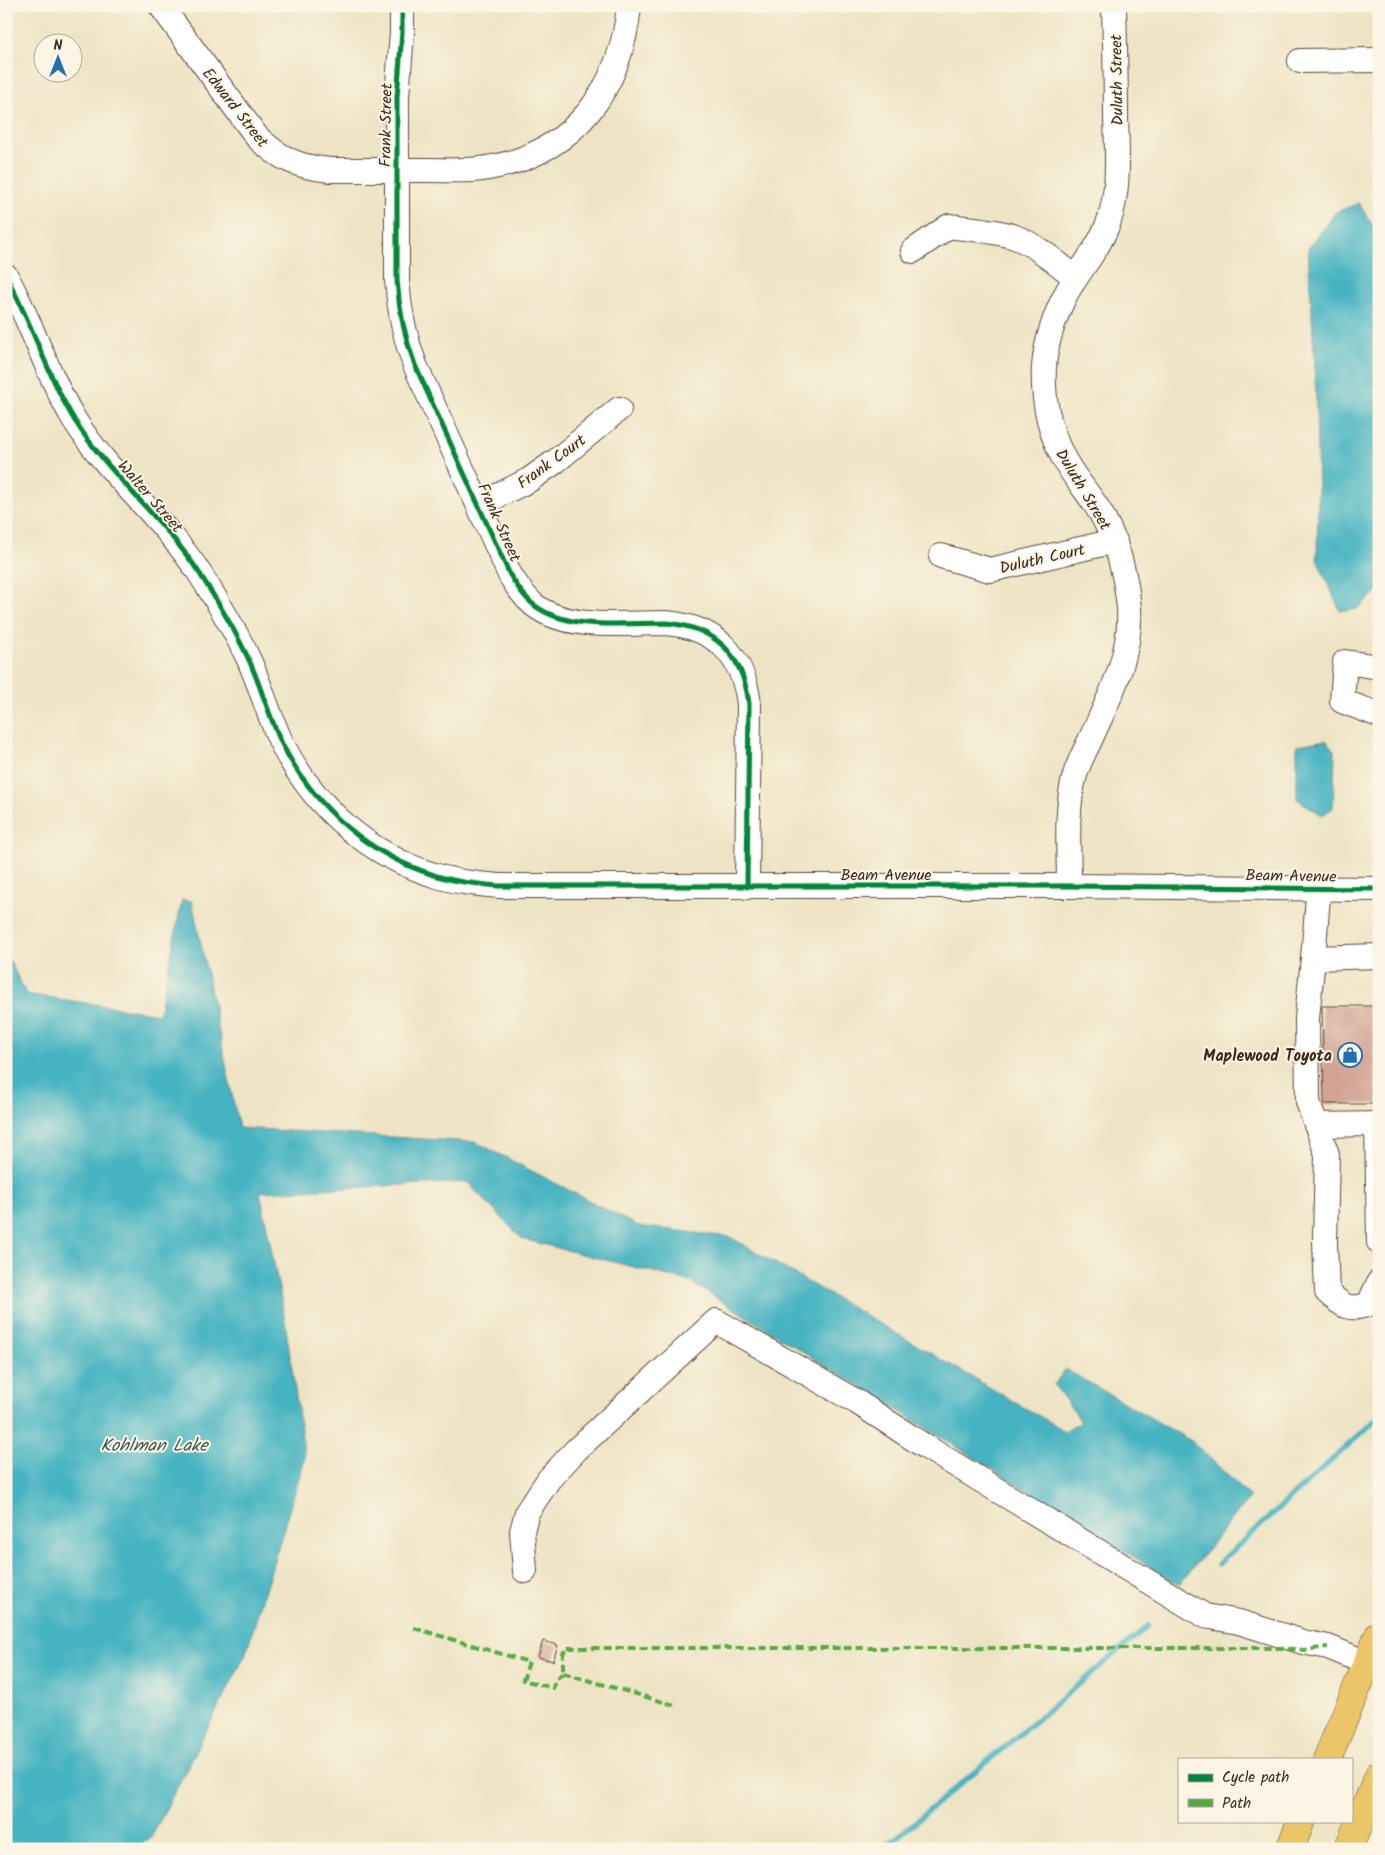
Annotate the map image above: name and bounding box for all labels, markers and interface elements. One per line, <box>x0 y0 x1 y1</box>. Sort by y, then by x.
north arrow <box>32 32 82 82</box>
street label: Duluth Street <box>1104 33 1131 126</box>
text: N <box>54 35 63 57</box>
street label: Edward Street <box>195 62 275 154</box>
street label: Frank Street <box>373 82 400 167</box>
street label: Frank Court <box>512 428 592 496</box>
street label: Duluth Street <box>1048 444 1117 536</box>
street label: Walter Street <box>111 455 189 540</box>
street label: Frank Street <box>470 479 527 567</box>
street label: Duluth Court <box>997 537 1088 581</box>
street label: Beam Avenue <box>840 863 932 888</box>
street label: Beam Avenue <box>1245 863 1337 890</box>
shop icon: Maplewood Toyota <box>1337 1042 1363 1068</box>
place label: Maplewood Toyota <box>1203 1044 1332 1069</box>
water label: Kohlman Lake <box>100 1432 210 1461</box>
legend <box>1178 1758 1352 1822</box>
text: Cycle path <box>1222 1766 1289 1790</box>
text: Path <box>1222 1792 1251 1816</box>

